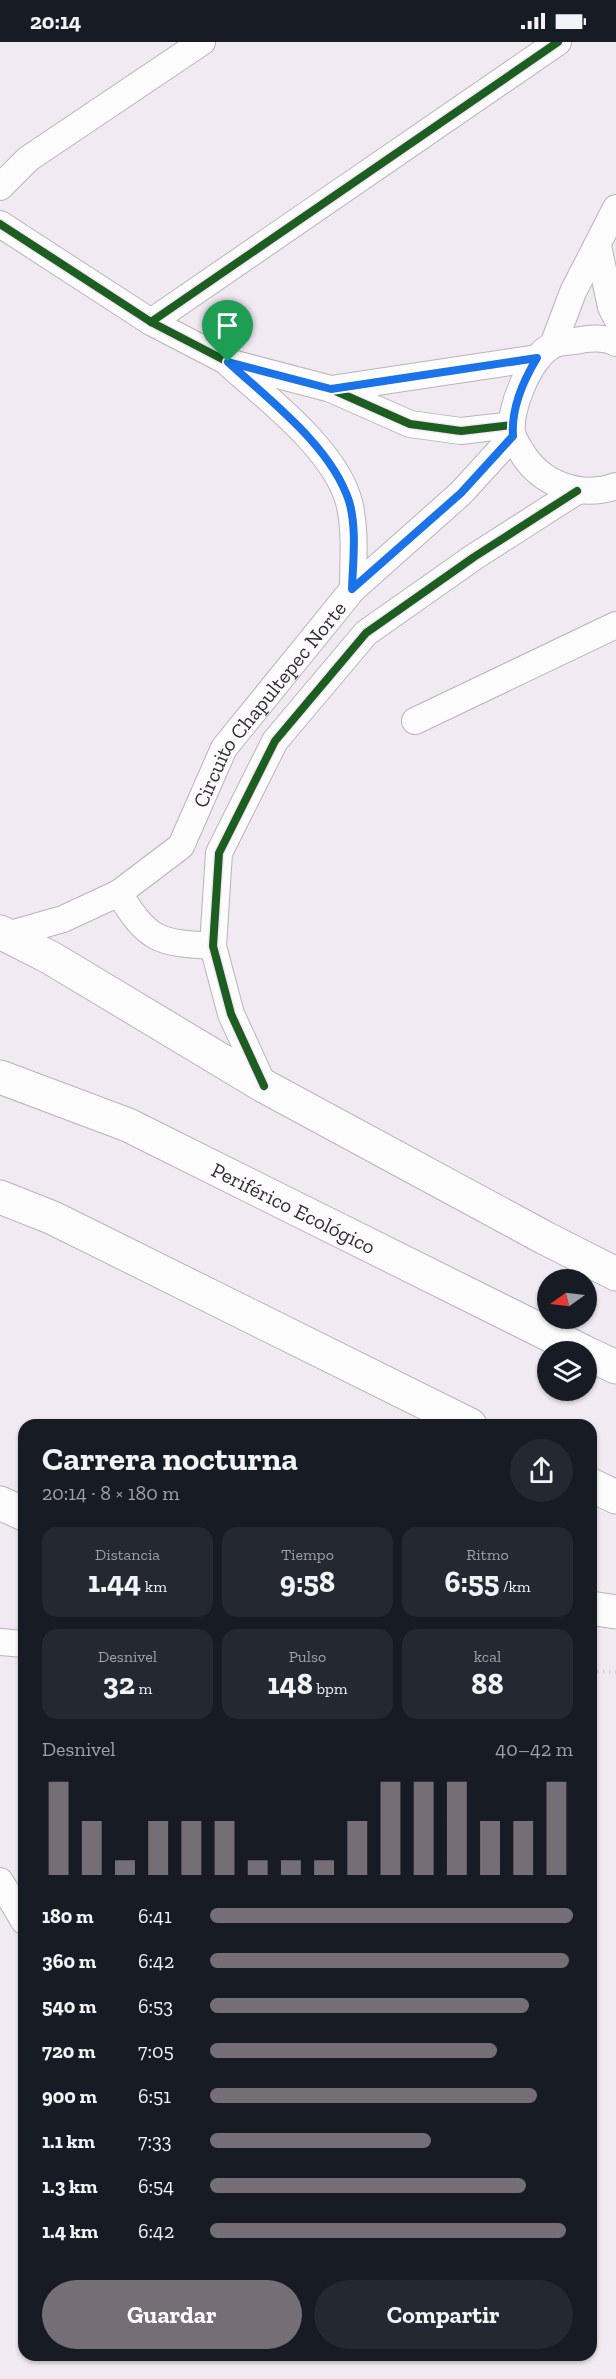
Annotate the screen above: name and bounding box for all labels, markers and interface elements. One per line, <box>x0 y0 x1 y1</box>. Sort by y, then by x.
text: 20:14 <box>30 8 81 35</box>
pin <box>202 300 253 362</box>
icon: arrive <box>211 309 244 342</box>
street label: Circuito Chapultepec Norte <box>187 596 351 811</box>
street label: Periférico Ecológico <box>208 1156 380 1259</box>
north arrow <box>537 1269 597 1329</box>
map controls <box>537 1269 597 1401</box>
button: layers <box>537 1341 597 1401</box>
text: Carrera nocturna <box>42 1439 298 1478</box>
button: share <box>510 1439 573 1502</box>
text: 20:14 · 8 × 180 m <box>42 1481 180 1505</box>
text: Distancia <box>95 1545 160 1564</box>
text: Tiempo <box>281 1545 334 1564</box>
text: Ritmo <box>466 1545 509 1564</box>
text: 1.44 <box>88 1564 141 1600</box>
text: 9:58 <box>280 1564 335 1600</box>
text: 6:55 <box>444 1564 499 1600</box>
text: km <box>141 1577 167 1596</box>
text: /km <box>499 1577 531 1596</box>
text: Desnivel <box>98 1647 157 1666</box>
text: Pulso <box>289 1647 326 1666</box>
text: kcal <box>474 1647 501 1666</box>
text: 32 <box>103 1666 135 1702</box>
text: 148 <box>267 1666 313 1702</box>
text: 88 <box>471 1666 504 1702</box>
text: m <box>135 1679 152 1698</box>
text: bpm <box>313 1679 348 1698</box>
text: Desnivel <box>42 1737 116 1761</box>
text: 40–42 m <box>495 1737 573 1761</box>
text: 180 m <box>42 1904 94 1928</box>
text: 6:41 <box>138 1904 172 1928</box>
text: 360 m <box>42 1949 96 1973</box>
text: 6:42 <box>138 1949 174 1973</box>
text: 540 m <box>42 1994 97 2018</box>
text: 6:53 <box>138 1994 173 2018</box>
text: 720 m <box>42 2039 95 2063</box>
text: 7:05 <box>138 2039 174 2063</box>
text: 900 m <box>42 2084 97 2108</box>
text: 6:51 <box>138 2084 171 2108</box>
text: 1.1 km <box>42 2129 95 2153</box>
text: 7:33 <box>138 2129 171 2153</box>
text: 1.3 km <box>42 2174 98 2198</box>
text: 6:54 <box>138 2174 174 2198</box>
text: 1.4 km <box>42 2219 98 2243</box>
text: 6:42 <box>138 2219 174 2243</box>
button: Guardar <box>42 2280 302 2349</box>
button: Compartir <box>314 2280 573 2349</box>

